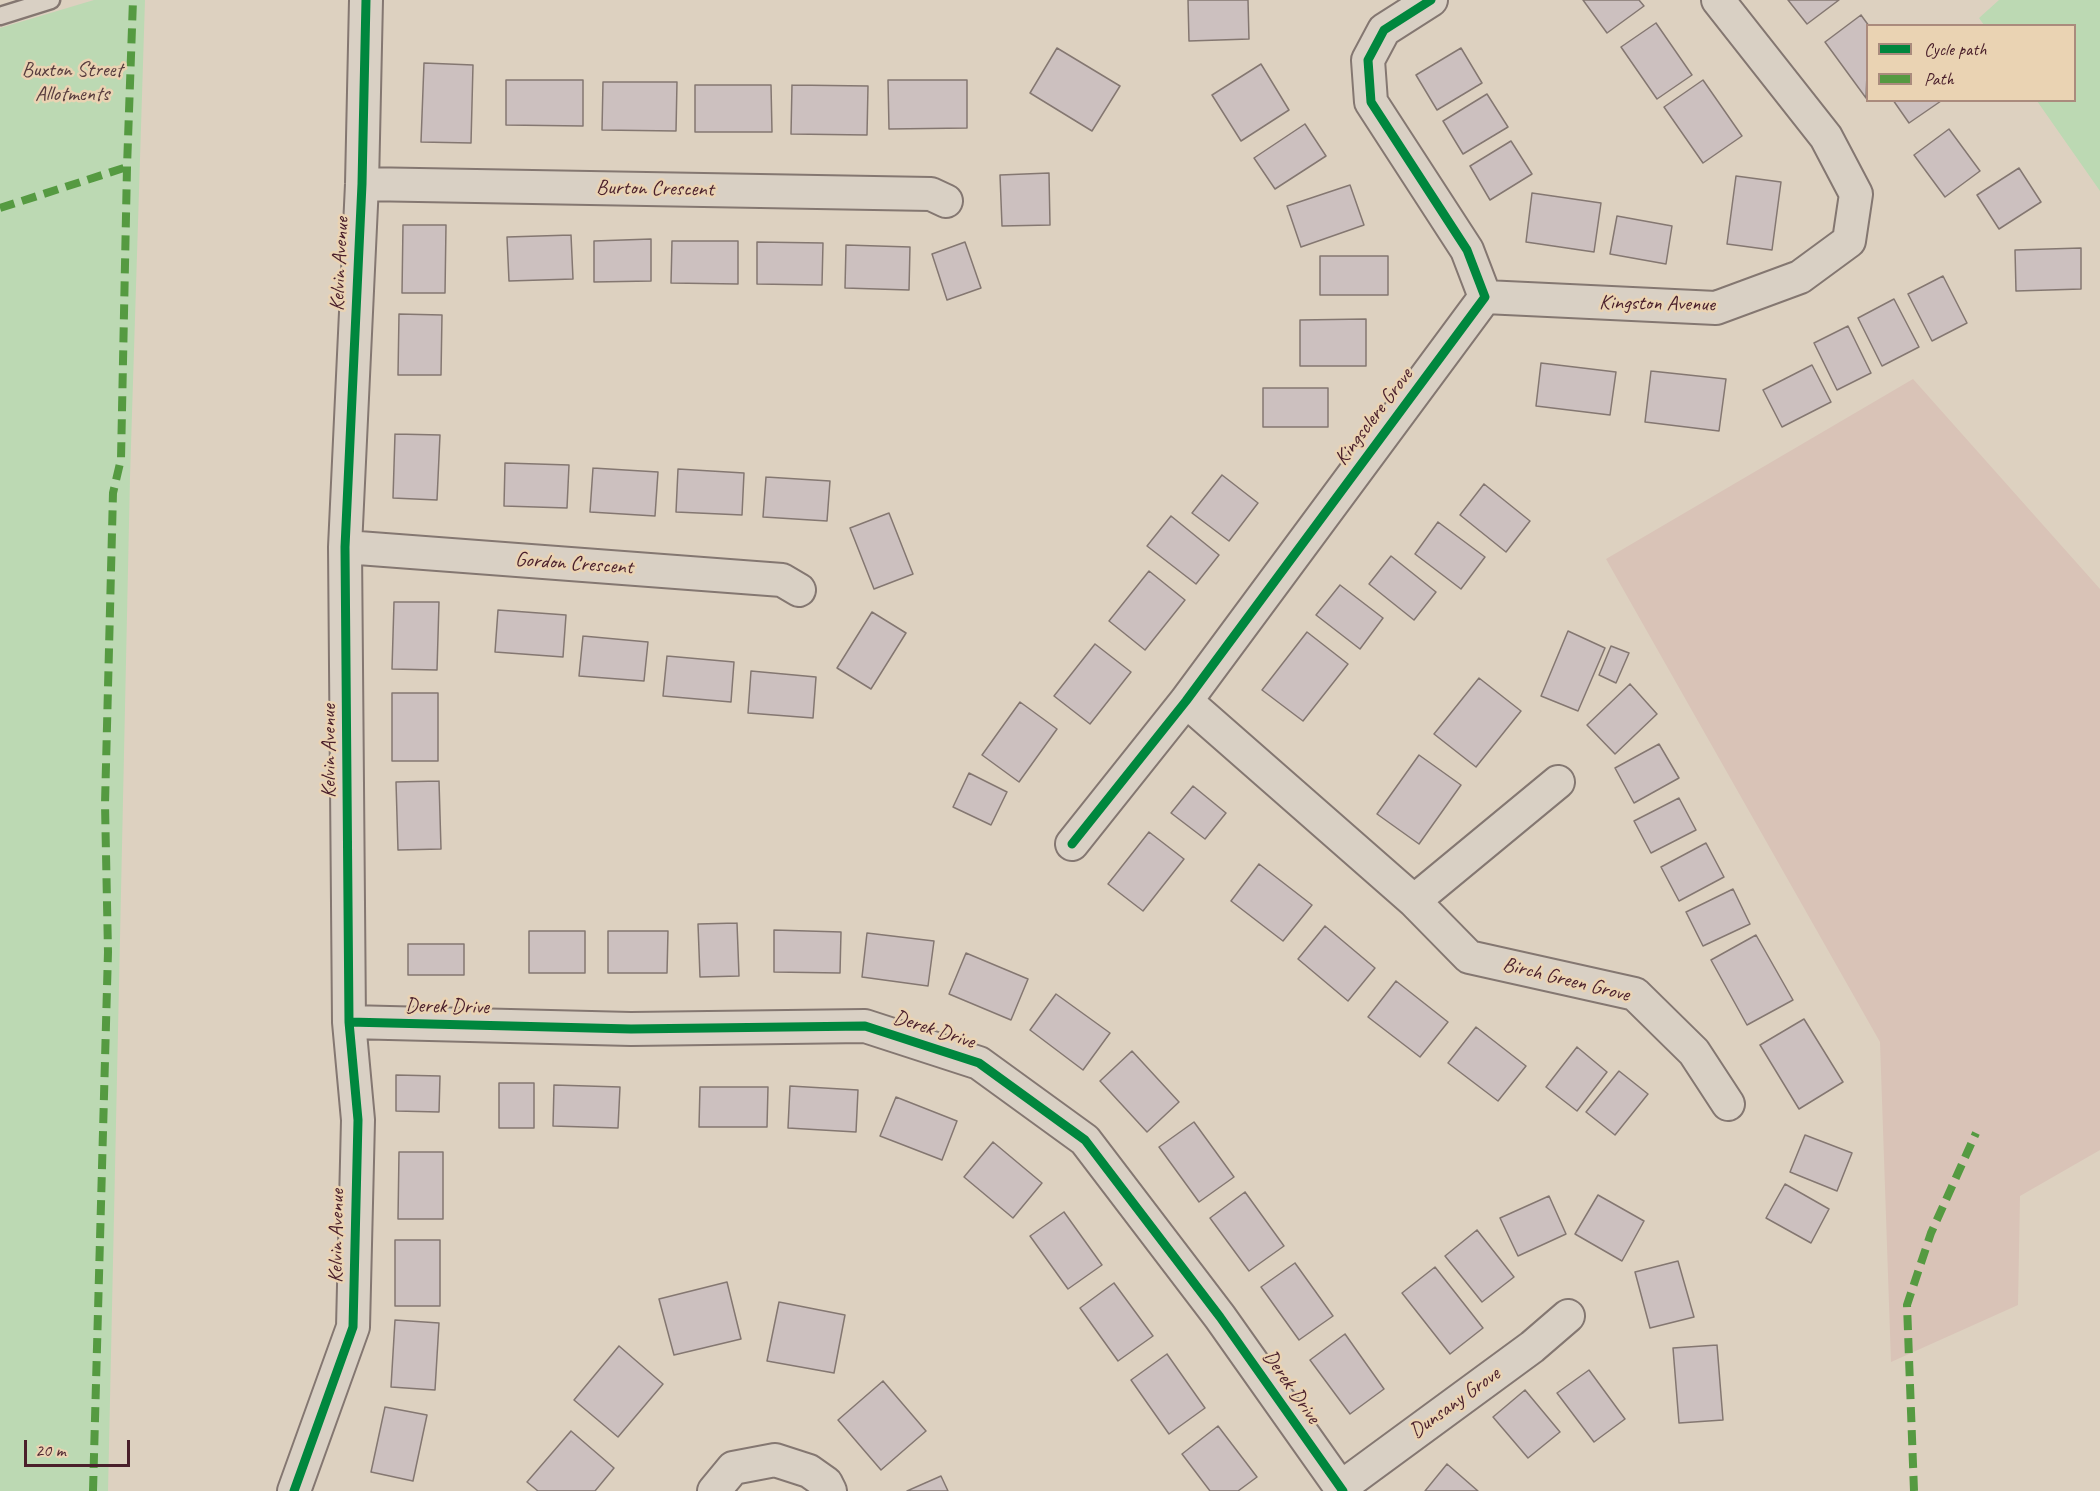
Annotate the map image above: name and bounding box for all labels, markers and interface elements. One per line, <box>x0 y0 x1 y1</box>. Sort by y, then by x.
legend <box>1866 24 2076 102</box>
text: Cycle path <box>1924 38 1986 60</box>
park label: Buxton Street Allotments <box>22 57 122 107</box>
text: Path <box>1924 68 1954 90</box>
street label: Burton Crescent <box>596 175 714 203</box>
street label: Kelvin Avenue <box>325 216 355 312</box>
street label: Kingston Avenue <box>1599 290 1715 318</box>
street label: Kingsclere Grove <box>1329 364 1419 470</box>
street label: Gordon Crescent <box>514 547 634 581</box>
street label: Kelvin Avenue <box>316 704 342 798</box>
street label: Birch Green Grove <box>1500 952 1632 1008</box>
street label: Derek Drive <box>405 994 489 1020</box>
street label: Derek Drive <box>890 1005 978 1055</box>
street label: Kelvin Avenue <box>324 1189 350 1283</box>
street label: Derek Drive <box>1257 1345 1325 1429</box>
street label: Dunsany Grove <box>1405 1362 1505 1444</box>
scale bar <box>27 1428 134 1466</box>
text: 20 m <box>35 1439 66 1461</box>

